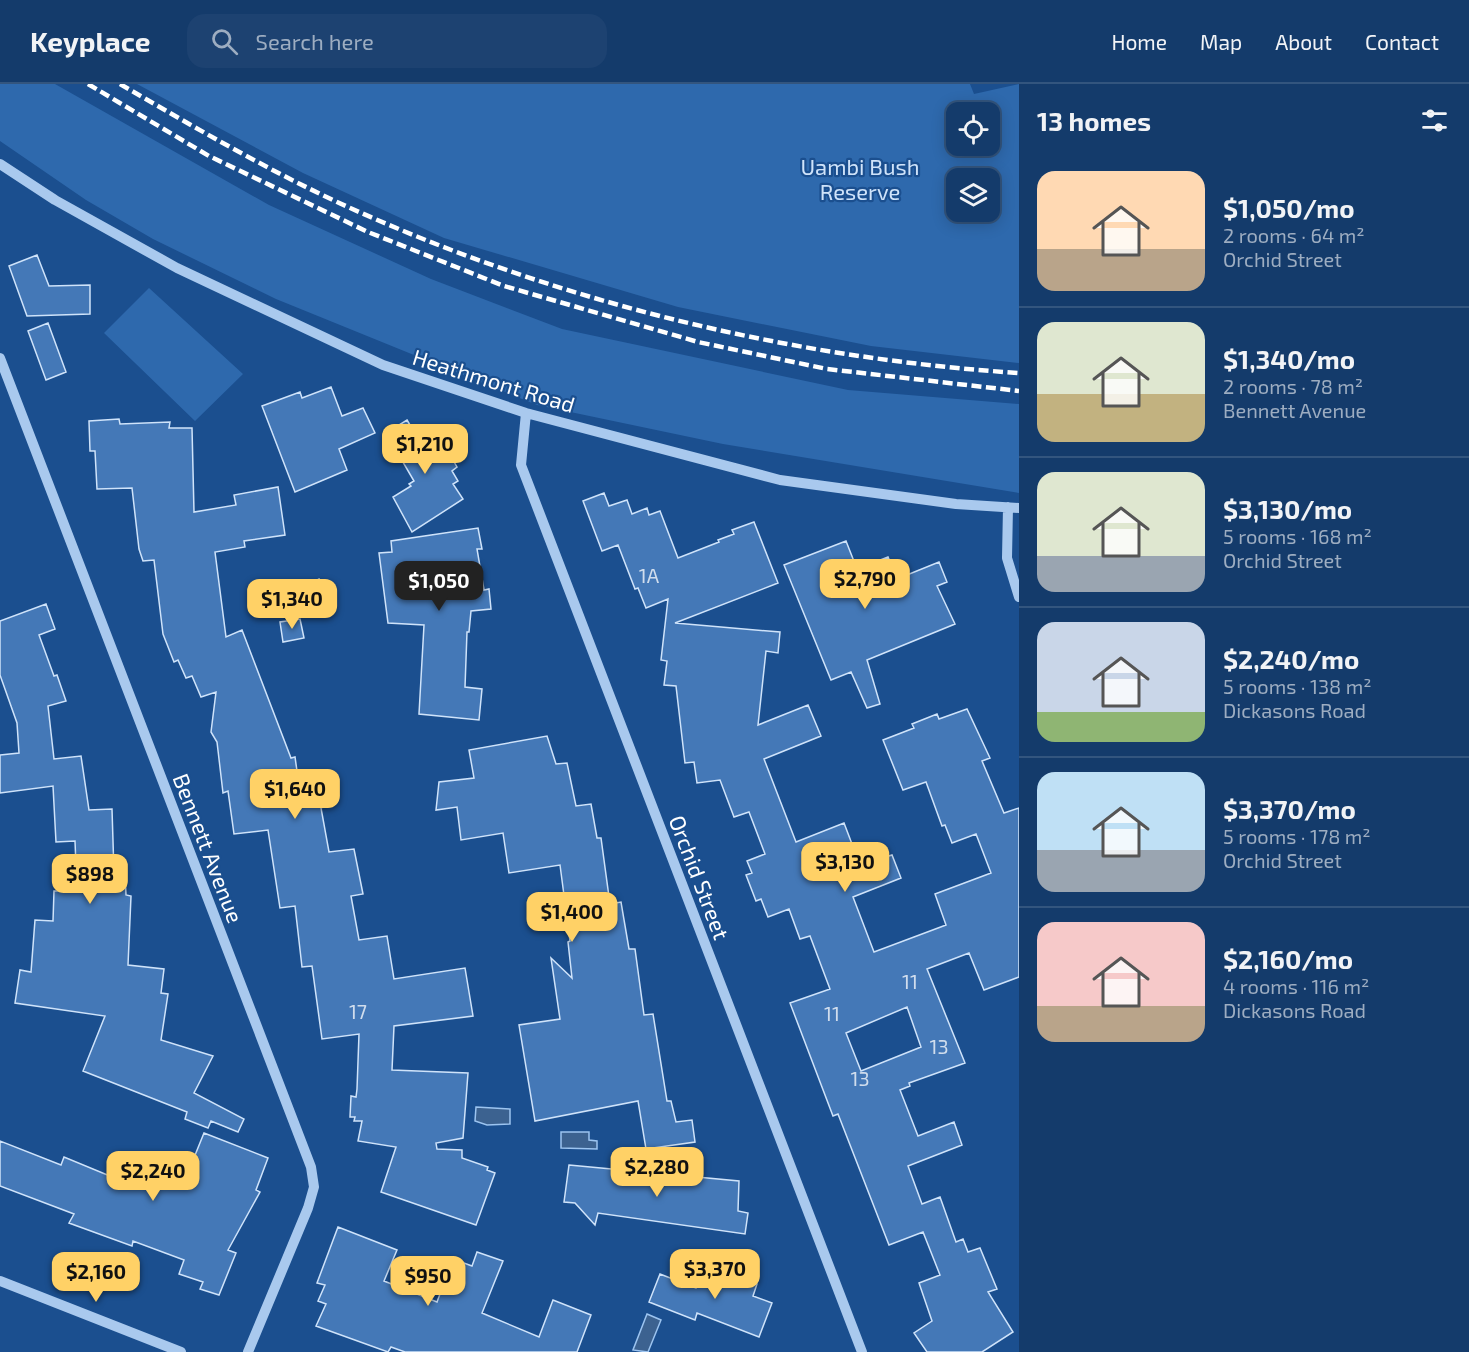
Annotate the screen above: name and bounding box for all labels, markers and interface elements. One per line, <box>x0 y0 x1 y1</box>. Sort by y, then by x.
search box <box>187 14 607 68</box>
text: Keyplace <box>30 24 151 58</box>
icon: search <box>208 25 241 58</box>
text: Search here <box>256 28 374 54</box>
text: Home <box>1111 29 1167 54</box>
text: Map <box>1200 29 1242 54</box>
text: About <box>1275 29 1332 54</box>
text: Contact <box>1365 29 1439 54</box>
map controls <box>946 102 1000 222</box>
button: locate <box>946 102 1000 156</box>
icon: filters <box>1418 104 1451 137</box>
text: 13 homes <box>1037 105 1151 136</box>
park label: Uambi Bush Reserve <box>800 153 920 204</box>
button: layers <box>946 168 1000 222</box>
text: $1,050/mo <box>1223 192 1355 223</box>
icon: home <box>1085 195 1157 267</box>
text: 2 rooms · 64 m² <box>1223 223 1365 247</box>
text: Orchid Street <box>1223 247 1342 271</box>
street label: Heathmont Road <box>410 343 578 417</box>
text: $1,340/mo <box>1223 343 1355 374</box>
icon: home <box>1085 346 1157 418</box>
text: 2 rooms · 78 m² <box>1223 374 1363 398</box>
text: Bennett Avenue <box>1223 398 1366 422</box>
pin: $1,210 <box>376 424 474 475</box>
text: $1,210 <box>396 431 454 455</box>
text: $3,130/mo <box>1223 493 1352 524</box>
icon: home <box>1085 496 1157 568</box>
text: 5 rooms · 168 m² <box>1223 524 1372 548</box>
text: Orchid Street <box>1223 548 1342 572</box>
pin: $2,790 <box>816 559 914 610</box>
pin: $1,050 <box>390 561 488 612</box>
house number: 1A <box>639 563 660 587</box>
text: $2,790 <box>834 566 896 590</box>
text: $1,050 <box>408 568 470 592</box>
pin: $1,340 <box>243 579 341 630</box>
text: $1,340 <box>261 586 323 610</box>
text: $2,240/mo <box>1223 643 1359 674</box>
icon: home <box>1085 646 1157 718</box>
text: 5 rooms · 138 m² <box>1223 674 1371 698</box>
text: Dickasons Road <box>1223 698 1366 722</box>
pin: $1,640 <box>246 769 344 820</box>
street label: Bennett Avenue <box>169 770 249 926</box>
text: $1,640 <box>264 776 326 800</box>
text: $3,370/mo <box>1223 793 1356 824</box>
icon: home <box>1085 796 1157 868</box>
street label: Orchid Street <box>664 811 736 943</box>
text: 5 rooms · 178 m² <box>1223 824 1371 848</box>
pin: $3,130 <box>796 842 894 893</box>
text: Orchid Street <box>1223 848 1342 872</box>
text: $3,130 <box>815 849 875 873</box>
pin: $898 <box>54 854 126 905</box>
text: $898 <box>66 861 114 885</box>
pin: $1,400 <box>523 892 621 943</box>
text: $1,400 <box>541 899 603 923</box>
text: $2,160/mo <box>1223 943 1353 974</box>
icon: home <box>1085 946 1157 1018</box>
house number: 11 <box>902 969 918 993</box>
text: 4 rooms · 116 m² <box>1223 974 1369 998</box>
text: Dickasons Road <box>1223 998 1366 1022</box>
house number: 17 <box>349 999 367 1023</box>
house number: 11 <box>824 1001 840 1025</box>
house number: 13 <box>929 1034 949 1058</box>
house number: 13 <box>850 1066 870 1090</box>
pin: $2,280 <box>608 1147 706 1198</box>
pin: $2,240 <box>104 1151 202 1202</box>
text: $2,280 <box>625 1154 689 1178</box>
text: $2,240 <box>120 1158 186 1182</box>
pin: $3,370 <box>666 1249 764 1300</box>
pin: $2,160 <box>47 1252 145 1303</box>
pin: $950 <box>392 1256 464 1307</box>
text: $3,370 <box>684 1256 746 1280</box>
text: $2,160 <box>66 1259 126 1283</box>
text: $950 <box>404 1263 452 1287</box>

